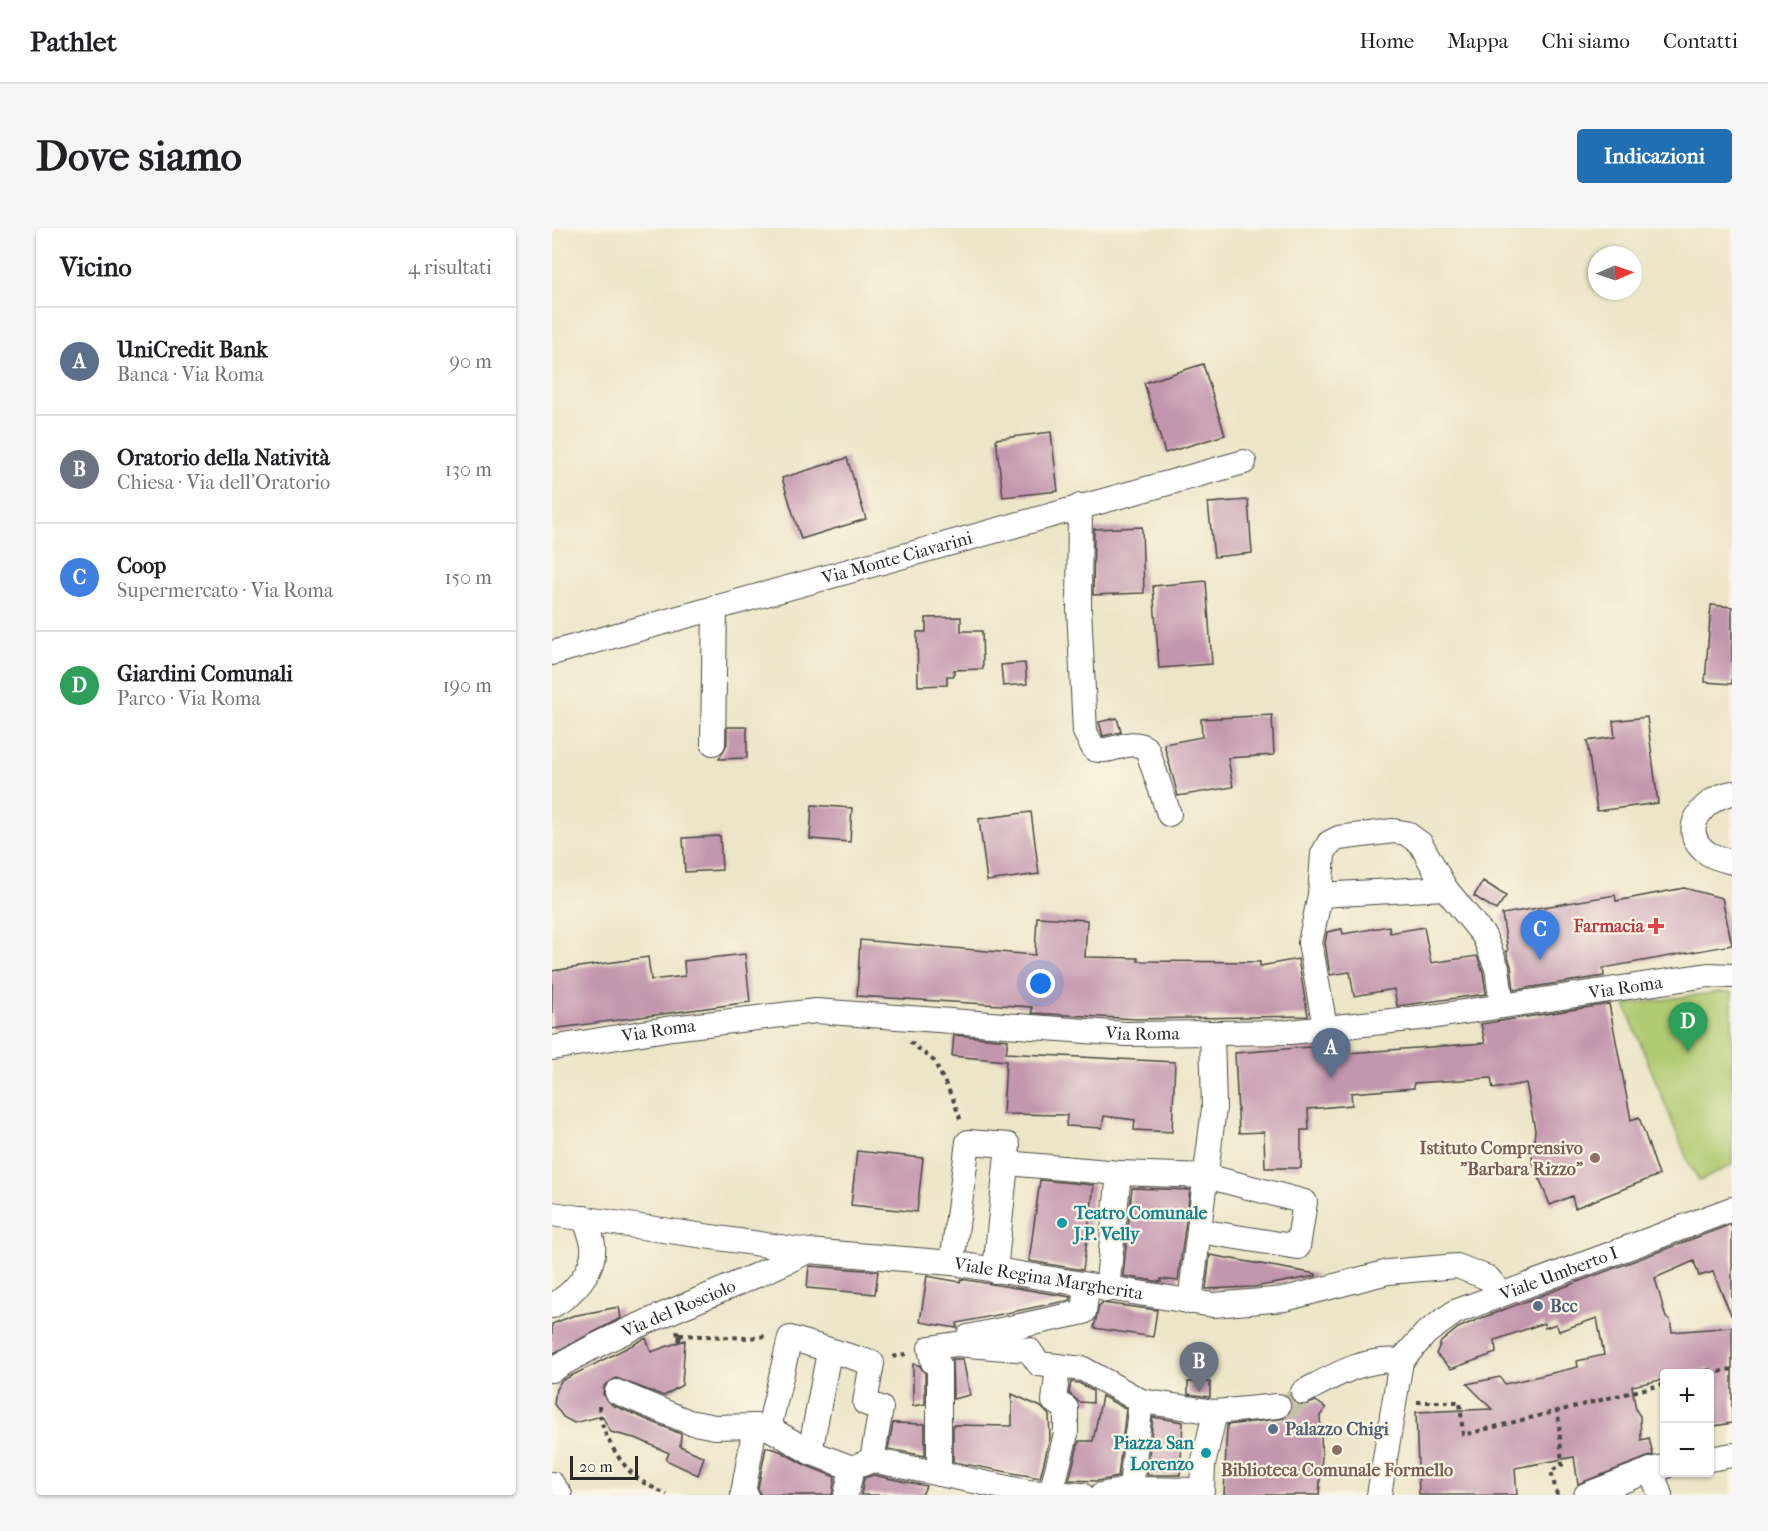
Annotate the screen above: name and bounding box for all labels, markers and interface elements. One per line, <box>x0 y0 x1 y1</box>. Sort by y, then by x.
text: Pathlet <box>30 25 117 58</box>
text: Home <box>1360 29 1414 53</box>
text: Mappa <box>1447 29 1509 53</box>
text: Chi siamo <box>1542 29 1630 53</box>
text: Contatti <box>1663 29 1738 53</box>
button: Indicazioni <box>1577 129 1732 183</box>
text: Dove siamo <box>36 132 242 181</box>
north arrow <box>1588 246 1642 300</box>
text: Vicino <box>60 252 132 283</box>
text: 4 risultati <box>408 256 492 279</box>
text: UniCredit Bank <box>117 337 268 363</box>
text: A <box>73 350 86 373</box>
text: 90 m <box>450 350 492 373</box>
text: Banca · Via Roma <box>117 363 264 386</box>
text: Oratorio della Natività <box>117 445 330 471</box>
text: B <box>73 458 86 481</box>
text: 130 m <box>445 458 492 481</box>
text: Chiesa · Via dell'Oratorio <box>117 471 330 494</box>
street label: Via Monte Ciavarini <box>819 527 975 589</box>
text: Coop <box>117 553 166 579</box>
text: C <box>73 566 86 589</box>
text: 150 m <box>444 566 492 589</box>
text: Supermercato · Via Roma <box>117 579 333 602</box>
text: Giardini Comunali <box>117 661 293 687</box>
text: D <box>72 674 87 697</box>
text: 190 m <box>442 674 492 697</box>
text: Parco · Via Roma <box>117 687 261 710</box>
pin: C <box>1520 910 1560 960</box>
place label: Farmacia <box>1573 916 1645 937</box>
marker: Farmacia <box>1649 919 1663 933</box>
your location <box>1026 969 1055 998</box>
street label: Via Roma <box>1586 972 1665 1004</box>
pin: D <box>1668 1002 1708 1052</box>
street label: Via Roma <box>619 1015 697 1047</box>
street label: Via Roma <box>1104 1022 1180 1045</box>
pin: A <box>1312 1028 1350 1078</box>
place label: Istituto Comprensivo "Barbara Rizzo" <box>1420 1138 1583 1180</box>
marker: Istituto Comprensivo "Barbara Rizzo" <box>1588 1151 1602 1165</box>
place label: Teatro Comunale J.P. Velly <box>1072 1203 1208 1245</box>
marker: Teatro Comunale J.P. Velly <box>1055 1216 1069 1230</box>
street label: Viale Umberto I <box>1496 1242 1621 1306</box>
street label: Viale Regina Margherita <box>952 1253 1145 1305</box>
street label: Via del Rosciolo <box>618 1276 739 1343</box>
place label: Bcc <box>1550 1296 1578 1317</box>
marker: Bcc <box>1531 1299 1545 1313</box>
pin: B <box>1180 1342 1218 1392</box>
map controls <box>1660 1369 1714 1477</box>
button: + <box>1660 1369 1714 1423</box>
place label: Palazzo Chigi <box>1285 1419 1389 1440</box>
marker: Palazzo Chigi <box>1266 1422 1280 1436</box>
button: − <box>1660 1423 1714 1477</box>
place label: Piazza San Lorenzo <box>1113 1433 1195 1475</box>
marker: Biblioteca Comunale Formello <box>1330 1443 1344 1457</box>
marker: Piazza San Lorenzo <box>1199 1446 1213 1460</box>
scale bar <box>570 1453 638 1480</box>
text: 20 m <box>579 1457 613 1476</box>
place label: Biblioteca Comunale Formello <box>1221 1460 1453 1481</box>

